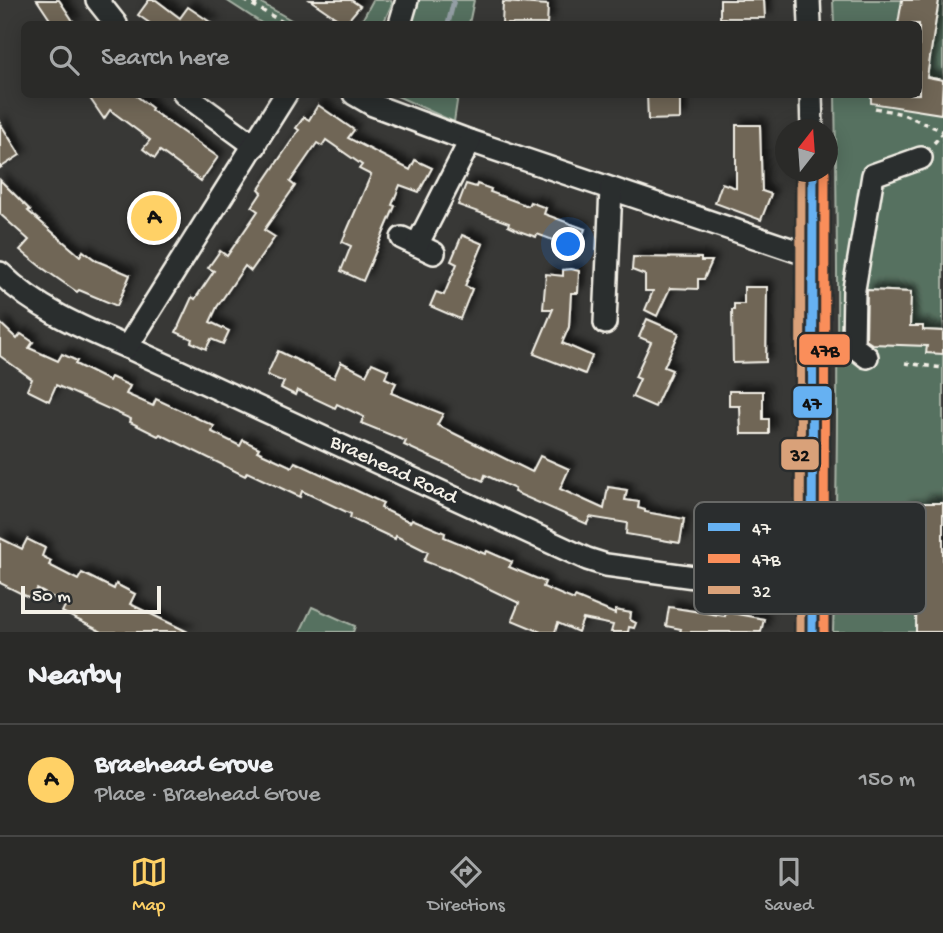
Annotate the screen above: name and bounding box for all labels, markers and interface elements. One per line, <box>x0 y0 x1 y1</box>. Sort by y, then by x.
search box <box>21 21 922 98</box>
icon: search <box>45 41 83 79</box>
text: Search here <box>101 44 229 75</box>
north arrow <box>775 119 838 182</box>
pin: A <box>131 192 177 244</box>
your location <box>551 227 585 261</box>
line badge: 47B <box>798 333 851 366</box>
text: 47B <box>810 341 841 364</box>
line badge: 47 <box>792 385 833 419</box>
text: 47 <box>802 394 823 417</box>
street label: Braehead Road <box>324 430 462 512</box>
line badge: 32 <box>780 438 820 471</box>
text: 32 <box>789 446 810 469</box>
legend <box>694 502 926 614</box>
text: 47 <box>752 519 772 542</box>
text: 47B <box>752 550 782 573</box>
text: 32 <box>751 582 771 605</box>
scale bar <box>21 583 161 615</box>
text: 50 m <box>32 586 71 609</box>
text: Nearby <box>28 660 121 695</box>
text: Braehead Grove <box>95 751 273 782</box>
text: A <box>44 767 58 794</box>
text: 150 m <box>859 767 915 794</box>
text: Place · Braehead Grove <box>95 782 320 809</box>
tab: Map <box>130 853 168 918</box>
tab: Directions <box>428 853 505 918</box>
tab: Saved <box>764 853 813 918</box>

